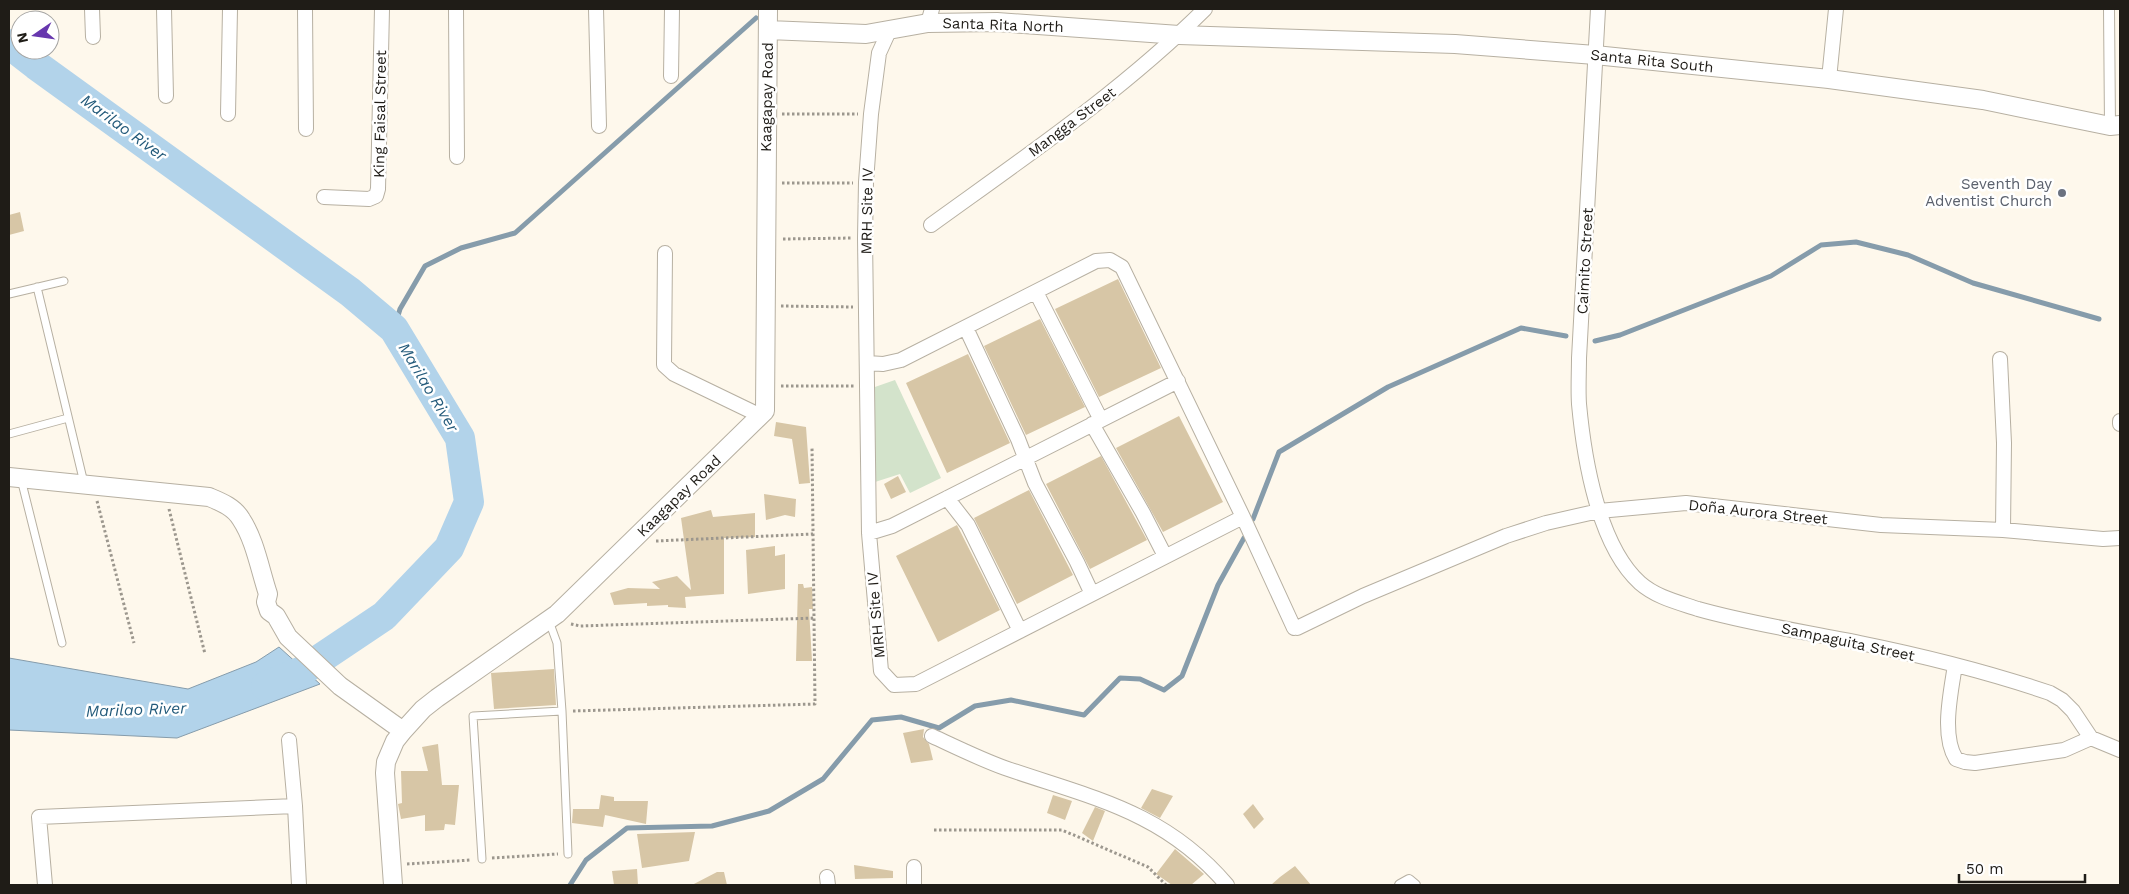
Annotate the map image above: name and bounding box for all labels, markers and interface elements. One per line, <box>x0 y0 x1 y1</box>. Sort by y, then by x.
north arrow <box>10 10 60 60</box>
street label: Santa Rita North <box>942 14 1064 36</box>
text: N <box>13 31 31 45</box>
street label: Kaagapay Road <box>757 42 777 152</box>
street label: Santa Rita South <box>1590 46 1714 76</box>
street label: King Faisal Street <box>370 49 390 178</box>
street label: Mangga Street <box>1025 83 1120 161</box>
water label: Marilao River <box>77 90 171 165</box>
street label: MRH Site IV <box>857 167 877 254</box>
place label: Seventh Day Adventist Church <box>1925 175 2052 210</box>
marker: Seventh Day Adventist Church <box>2056 187 2068 199</box>
street label: Caimito Street <box>1573 207 1597 315</box>
water label: Marilao River <box>394 339 463 436</box>
street label: Kaagapay Road <box>633 451 725 541</box>
street label: Doña Aurora Street <box>1687 496 1829 528</box>
street label: MRH Site IV <box>863 571 889 659</box>
street label: Sampaguita Street <box>1780 619 1917 665</box>
water label: Marilao River <box>85 698 187 721</box>
scale bar <box>1959 852 2085 884</box>
text: 50 m <box>1966 860 2003 878</box>

